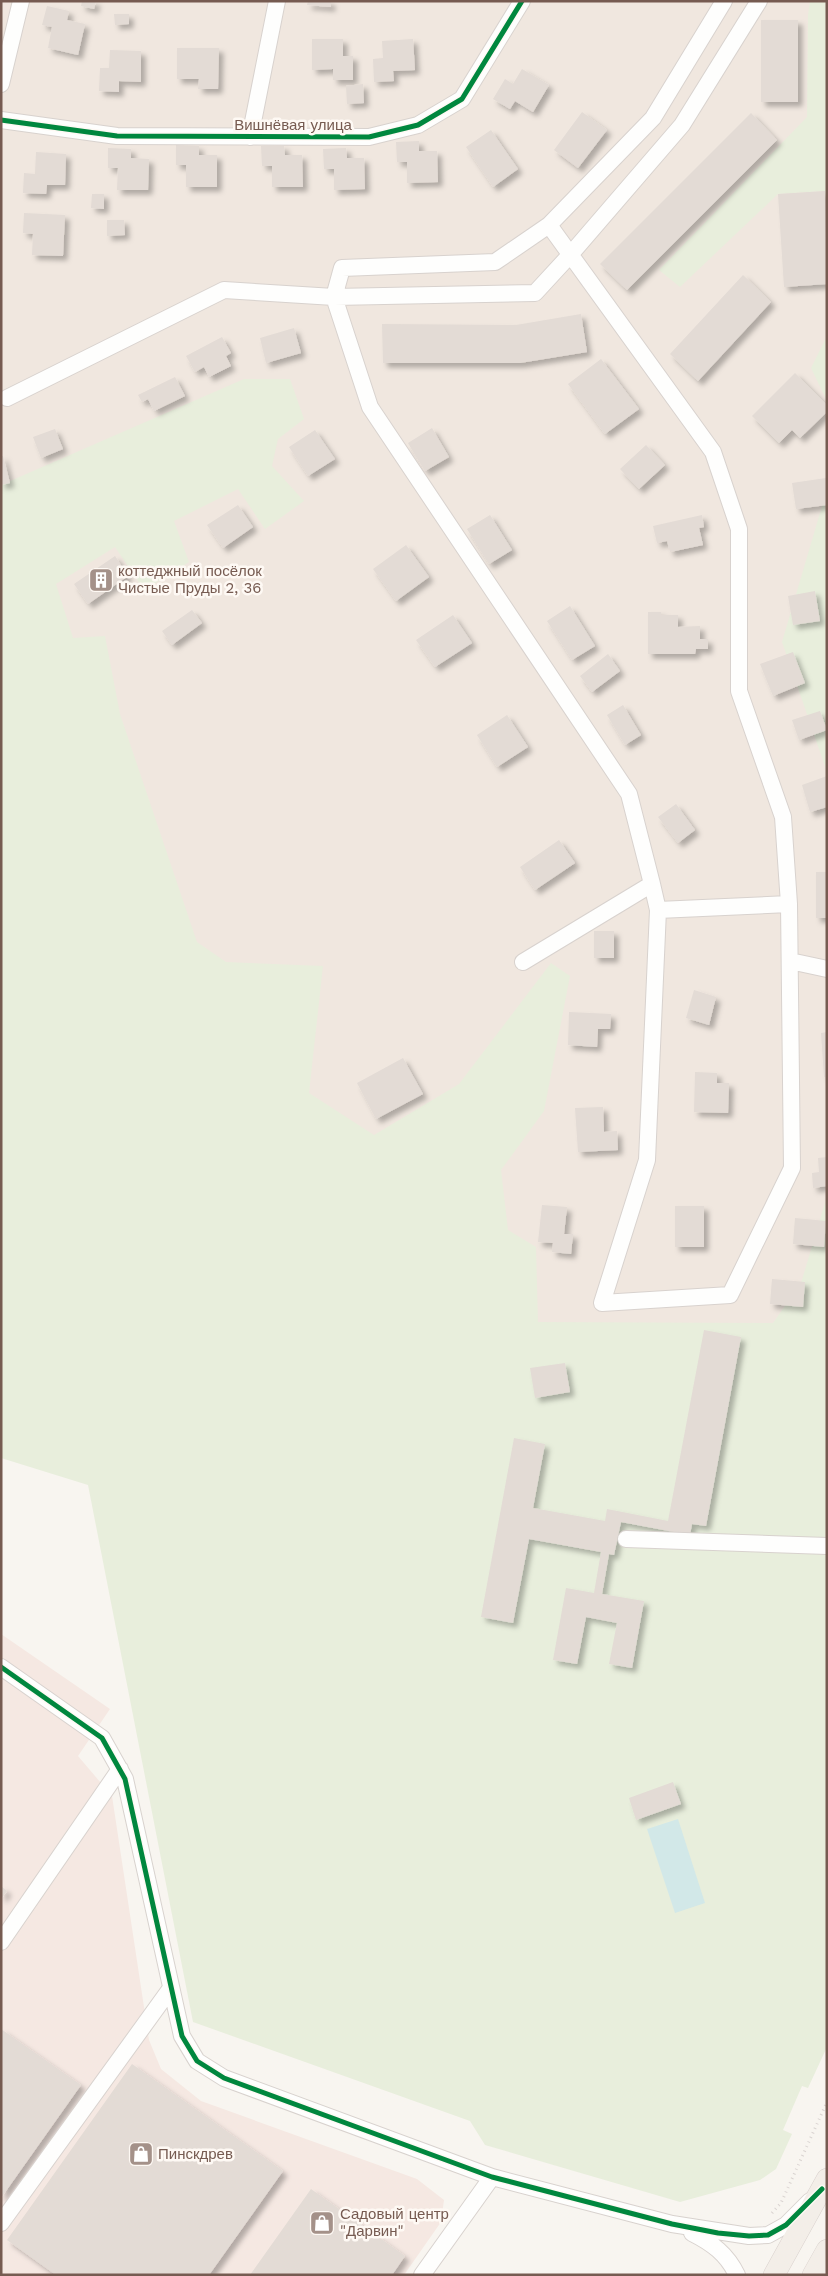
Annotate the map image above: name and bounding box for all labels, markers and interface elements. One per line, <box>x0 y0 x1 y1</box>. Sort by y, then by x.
street label: Вишнёвая улица <box>234 116 352 134</box>
place label: коттеджный посёлок Чистые Пруды 2, 36 <box>118 562 262 597</box>
building icon: коттеджный посёлок Чистые Пруды 2, 36 <box>88 567 114 593</box>
shop icon: Пинскдрев <box>128 2141 154 2167</box>
place label: Пинскдрев <box>158 2145 233 2163</box>
place label: Садовый центр "Дарвин" <box>340 2205 449 2240</box>
shop icon: Садовый центр "Дарвин" <box>309 2210 335 2236</box>

